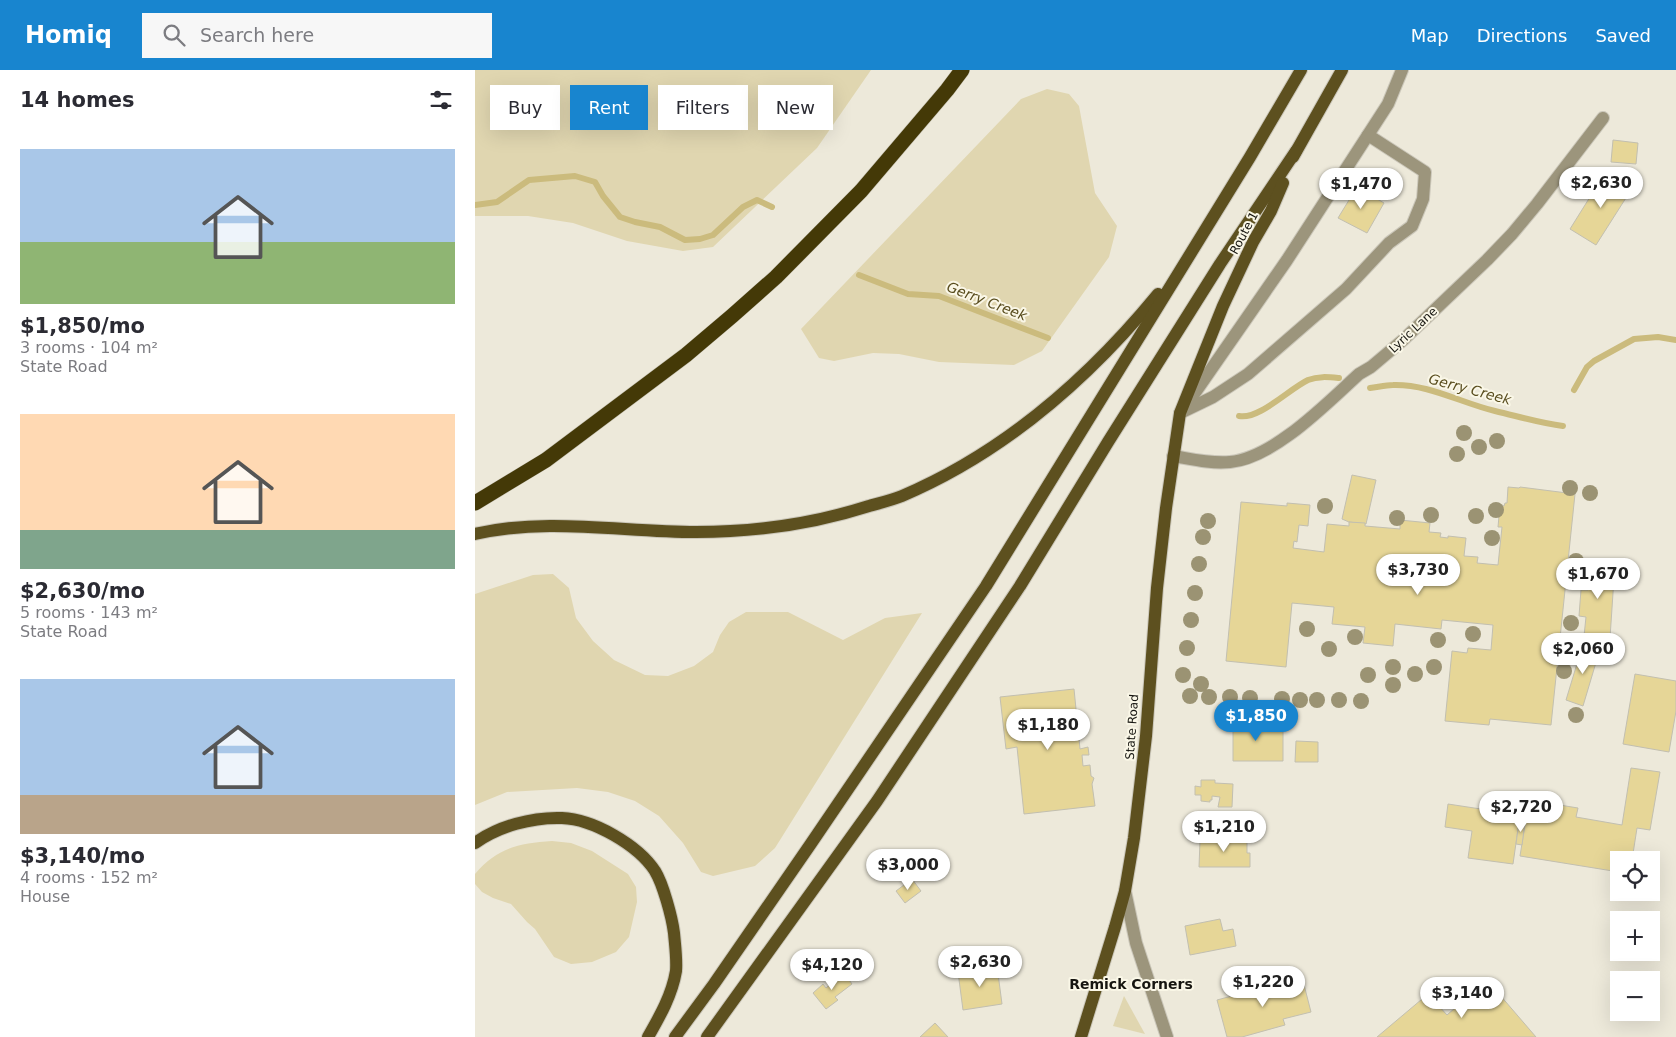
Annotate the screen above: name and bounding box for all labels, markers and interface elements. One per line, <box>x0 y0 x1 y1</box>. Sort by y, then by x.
search box <box>142 13 492 58</box>
text: Homiq <box>25 21 112 49</box>
icon: search <box>160 21 188 49</box>
text: Search here <box>200 24 314 46</box>
text: Map <box>1411 25 1449 46</box>
text: Directions <box>1477 25 1567 46</box>
text: Saved <box>1595 25 1651 46</box>
chip: Buy <box>490 85 560 130</box>
chip: Rent <box>570 85 648 130</box>
chip: Filters <box>658 85 748 130</box>
chip: New <box>758 85 833 130</box>
icon: filters <box>427 86 455 114</box>
text: 14 homes <box>20 88 135 112</box>
pin: $2,630 <box>1560 166 1642 209</box>
pin: $1,470 <box>1320 168 1402 210</box>
text: $2,630 <box>1570 173 1632 192</box>
text: $1,470 <box>1330 174 1392 193</box>
icon: home <box>193 182 283 272</box>
street label: Route 1 <box>1227 209 1261 257</box>
water label: Gerry Creek <box>945 278 1030 324</box>
street label: Lyric Lane <box>1386 304 1440 356</box>
text: $1,850/mo <box>20 314 145 338</box>
text: 3 rooms · 104 m² <box>20 338 158 357</box>
text: State Road <box>20 357 108 376</box>
water label: Gerry Creek <box>1427 370 1514 408</box>
icon: home <box>193 447 283 537</box>
pin: $3,730 <box>1377 554 1459 596</box>
pin: $1,670 <box>1557 558 1639 600</box>
text: $3,730 <box>1387 560 1449 579</box>
text: $1,670 <box>1567 564 1629 583</box>
text: $2,630/mo <box>20 579 145 603</box>
text: 5 rooms · 143 m² <box>20 603 158 622</box>
text: State Road <box>20 622 108 641</box>
pin: $2,060 <box>1542 632 1624 675</box>
text: $2,060 <box>1552 639 1614 658</box>
street label: State Road <box>1123 694 1141 760</box>
pin: $1,850 <box>1215 700 1297 742</box>
text: $1,850 <box>1225 706 1287 725</box>
pin: $1,180 <box>1007 708 1089 751</box>
icon: home <box>193 712 283 802</box>
text: $1,180 <box>1017 715 1079 734</box>
pin: $2,720 <box>1480 790 1562 833</box>
text: $2,720 <box>1490 797 1552 816</box>
pin: $1,210 <box>1183 810 1265 853</box>
text: $1,210 <box>1193 817 1255 836</box>
text: $3,140/mo <box>20 844 145 868</box>
pin: $3,000 <box>867 848 949 891</box>
map controls <box>1610 851 1660 1021</box>
button: locate <box>1610 851 1660 901</box>
text: $3,000 <box>877 855 939 874</box>
text: 4 rooms · 152 m² <box>20 868 158 887</box>
text: House <box>20 887 70 906</box>
button: + <box>1610 911 1660 961</box>
pin: $2,630 <box>939 946 1021 988</box>
pin: $4,120 <box>791 948 873 991</box>
text: $2,630 <box>949 952 1011 971</box>
text: $4,120 <box>801 955 863 974</box>
pin: $1,220 <box>1222 966 1304 1008</box>
button: − <box>1610 971 1660 1021</box>
text: $1,220 <box>1232 972 1294 991</box>
district label: Remick Corners <box>1069 976 1193 992</box>
pin: $3,140 <box>1421 976 1503 1019</box>
text: $3,140 <box>1431 983 1493 1002</box>

